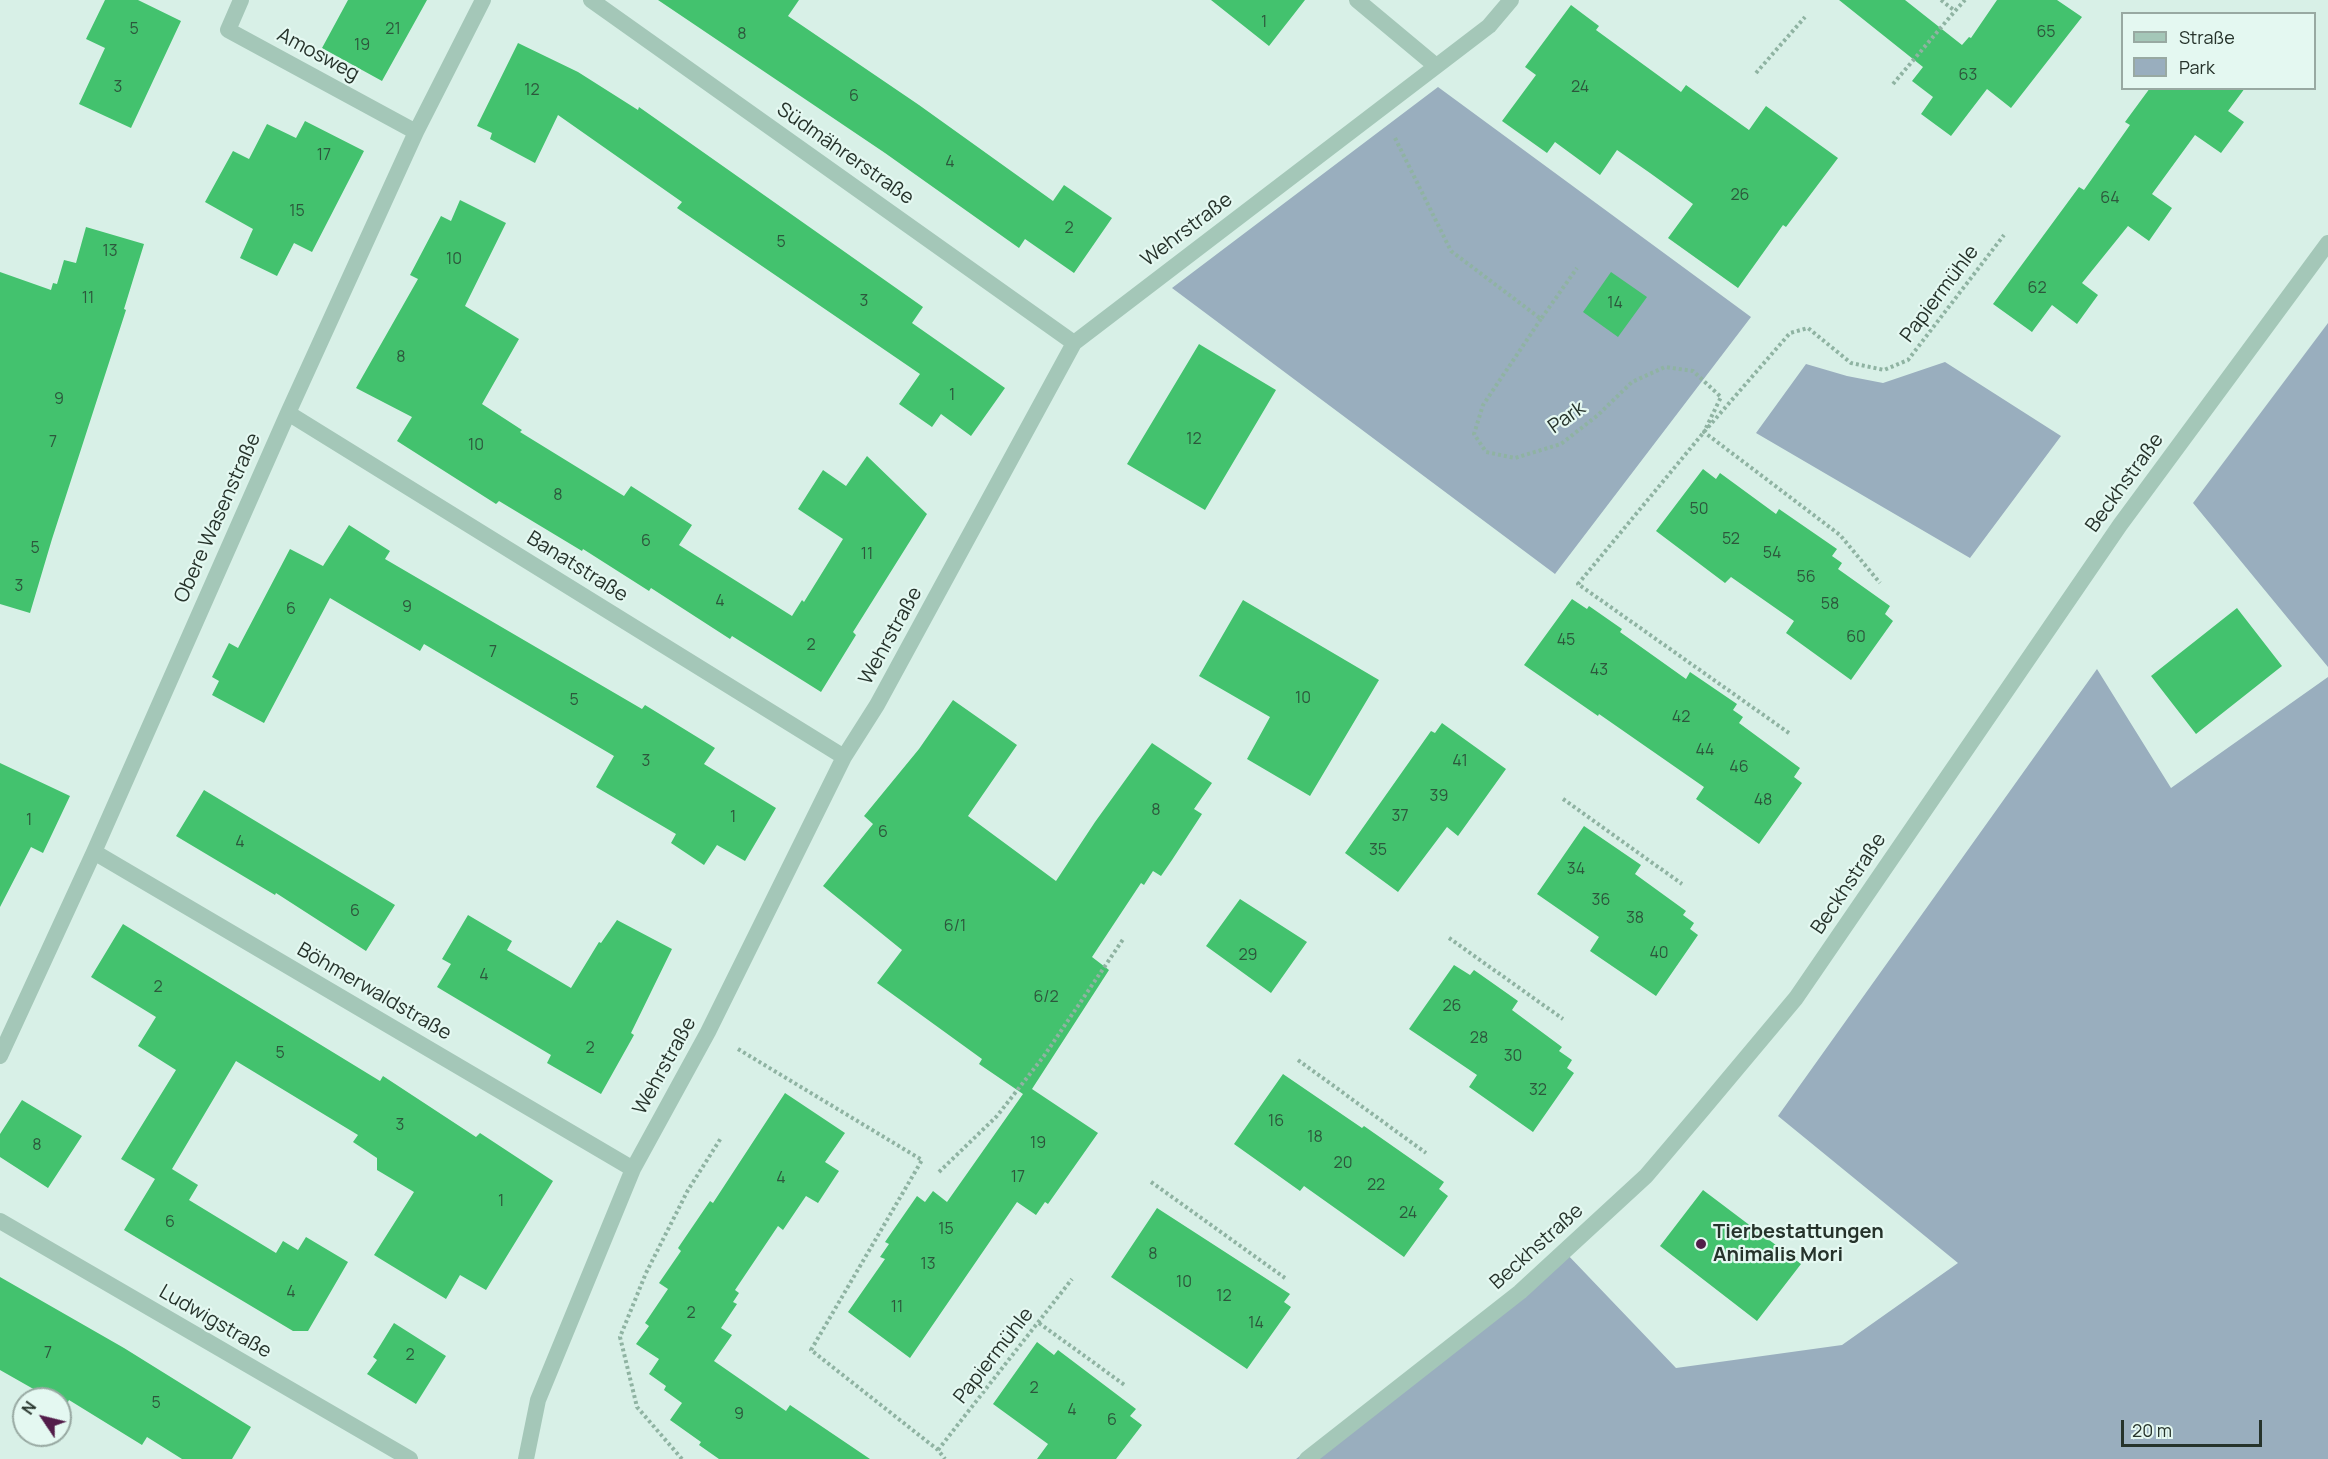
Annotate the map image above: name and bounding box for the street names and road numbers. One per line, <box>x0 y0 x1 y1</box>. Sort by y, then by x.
street label: Amosweg <box>273 23 363 87</box>
street label: Südmährerstraße <box>772 98 918 210</box>
street label: Wehrstraße <box>1137 188 1237 272</box>
street label: Papiermühle <box>1896 241 1984 347</box>
street label: Park <box>1544 397 1590 439</box>
street label: Obere Wasenstraße <box>170 429 266 607</box>
street label: Beckhstraße <box>2081 429 2169 537</box>
street label: Banatstraße <box>522 526 632 608</box>
street label: Wehrstraße <box>854 583 928 689</box>
street label: Beckhstraße <box>1806 829 1892 939</box>
street label: Böhmerwaldstraße <box>293 938 455 1046</box>
street label: Wehrstraße <box>628 1013 702 1119</box>
street label: Beckhstraße <box>1486 1199 1588 1295</box>
street label: Ludwigstraße <box>154 1280 276 1364</box>
street label: Papiermühle <box>949 1303 1039 1409</box>

